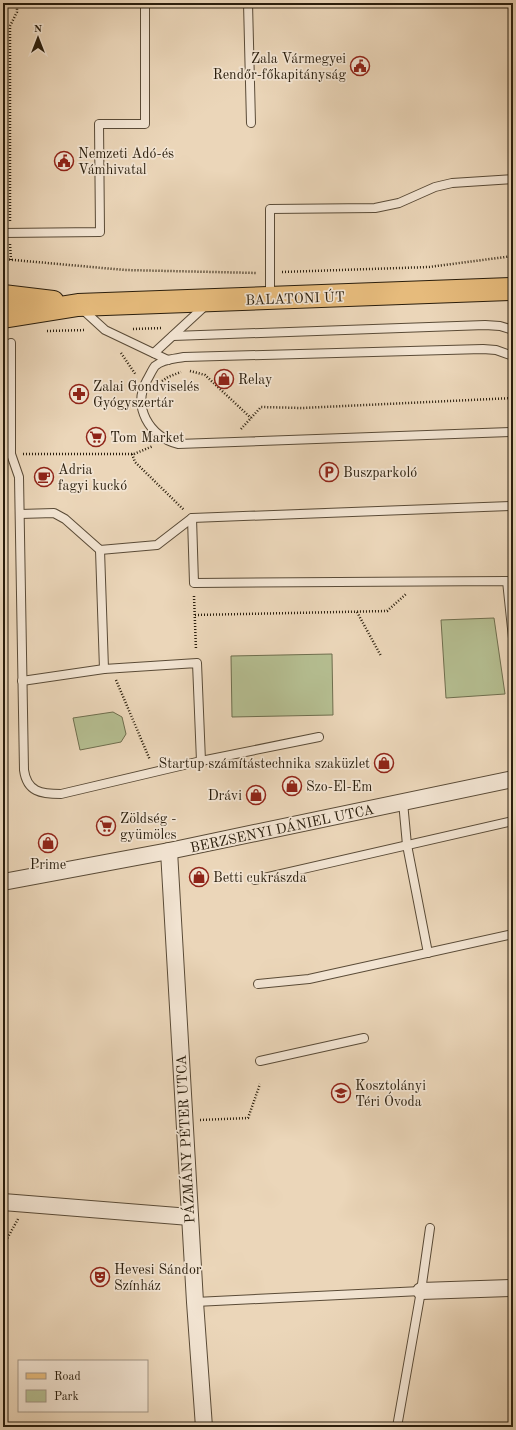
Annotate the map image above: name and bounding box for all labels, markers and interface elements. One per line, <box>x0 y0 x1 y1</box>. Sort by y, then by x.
north arrow <box>18 18 58 58</box>
text: N <box>34 24 43 35</box>
place label: Zala Vármegyei Rendőr-főkapitányság <box>213 52 346 82</box>
public building icon: Zala Vármegyei Rendőr-főkapitányság <box>349 55 371 77</box>
place label: Nemzeti Adó-és Vámhivatal <box>78 147 174 177</box>
public building icon: Nemzeti Adó-és Vámhivatal <box>53 150 75 172</box>
street label: BALATONI ÚT <box>245 286 345 308</box>
shop icon: Relay <box>213 368 235 390</box>
place label: Relay <box>238 373 273 387</box>
place label: Zalai Gondviselés Gyógyszertár <box>93 380 199 410</box>
pharmacy icon: Zalai Gondviselés Gyógyszertár <box>68 383 90 405</box>
supermarket icon: Tom Market <box>85 426 107 448</box>
place label: Tom Market <box>110 431 184 445</box>
parking icon: Buszparkoló <box>318 461 340 483</box>
place label: Adria fagyi kuckó <box>58 463 127 493</box>
cafe icon: Adria fagyi kuckó <box>33 466 55 488</box>
place label: Buszparkoló <box>343 466 417 480</box>
shop icon: Startup számítástechnika szaküzlet <box>373 752 395 774</box>
place label: Startup számítástechnika szaküzlet <box>159 757 370 771</box>
shop icon: Szo-El-Em <box>281 775 303 797</box>
place label: Szo-El-Em <box>306 780 372 794</box>
shop icon: Drávi <box>245 784 267 806</box>
place label: Drávi <box>208 789 242 803</box>
street label: BERZSENYI DÁNIEL UTCA <box>188 800 376 855</box>
place label: Zöldség - gyümölcs <box>120 812 176 842</box>
supermarket icon: Zöldség - gyümölcs <box>95 815 117 837</box>
shop icon: Prime <box>37 832 59 854</box>
place label: Prime <box>30 858 66 872</box>
shop icon: Betti cukrászda <box>188 866 210 888</box>
place label: Betti cukrászda <box>213 871 307 885</box>
street label: PÁZMÁNY PÉTER UTCA <box>172 1054 197 1224</box>
place label: Kosztolányi Téri Óvoda <box>355 1079 426 1109</box>
school or university icon: Kosztolányi Téri Óvoda <box>330 1082 352 1104</box>
place label: Hevesi Sándor Színház <box>114 1263 202 1293</box>
theatre icon: Hevesi Sándor Színház <box>89 1266 111 1288</box>
legend <box>18 1360 148 1412</box>
text: Road <box>54 1371 81 1383</box>
text: Park <box>54 1391 79 1403</box>

